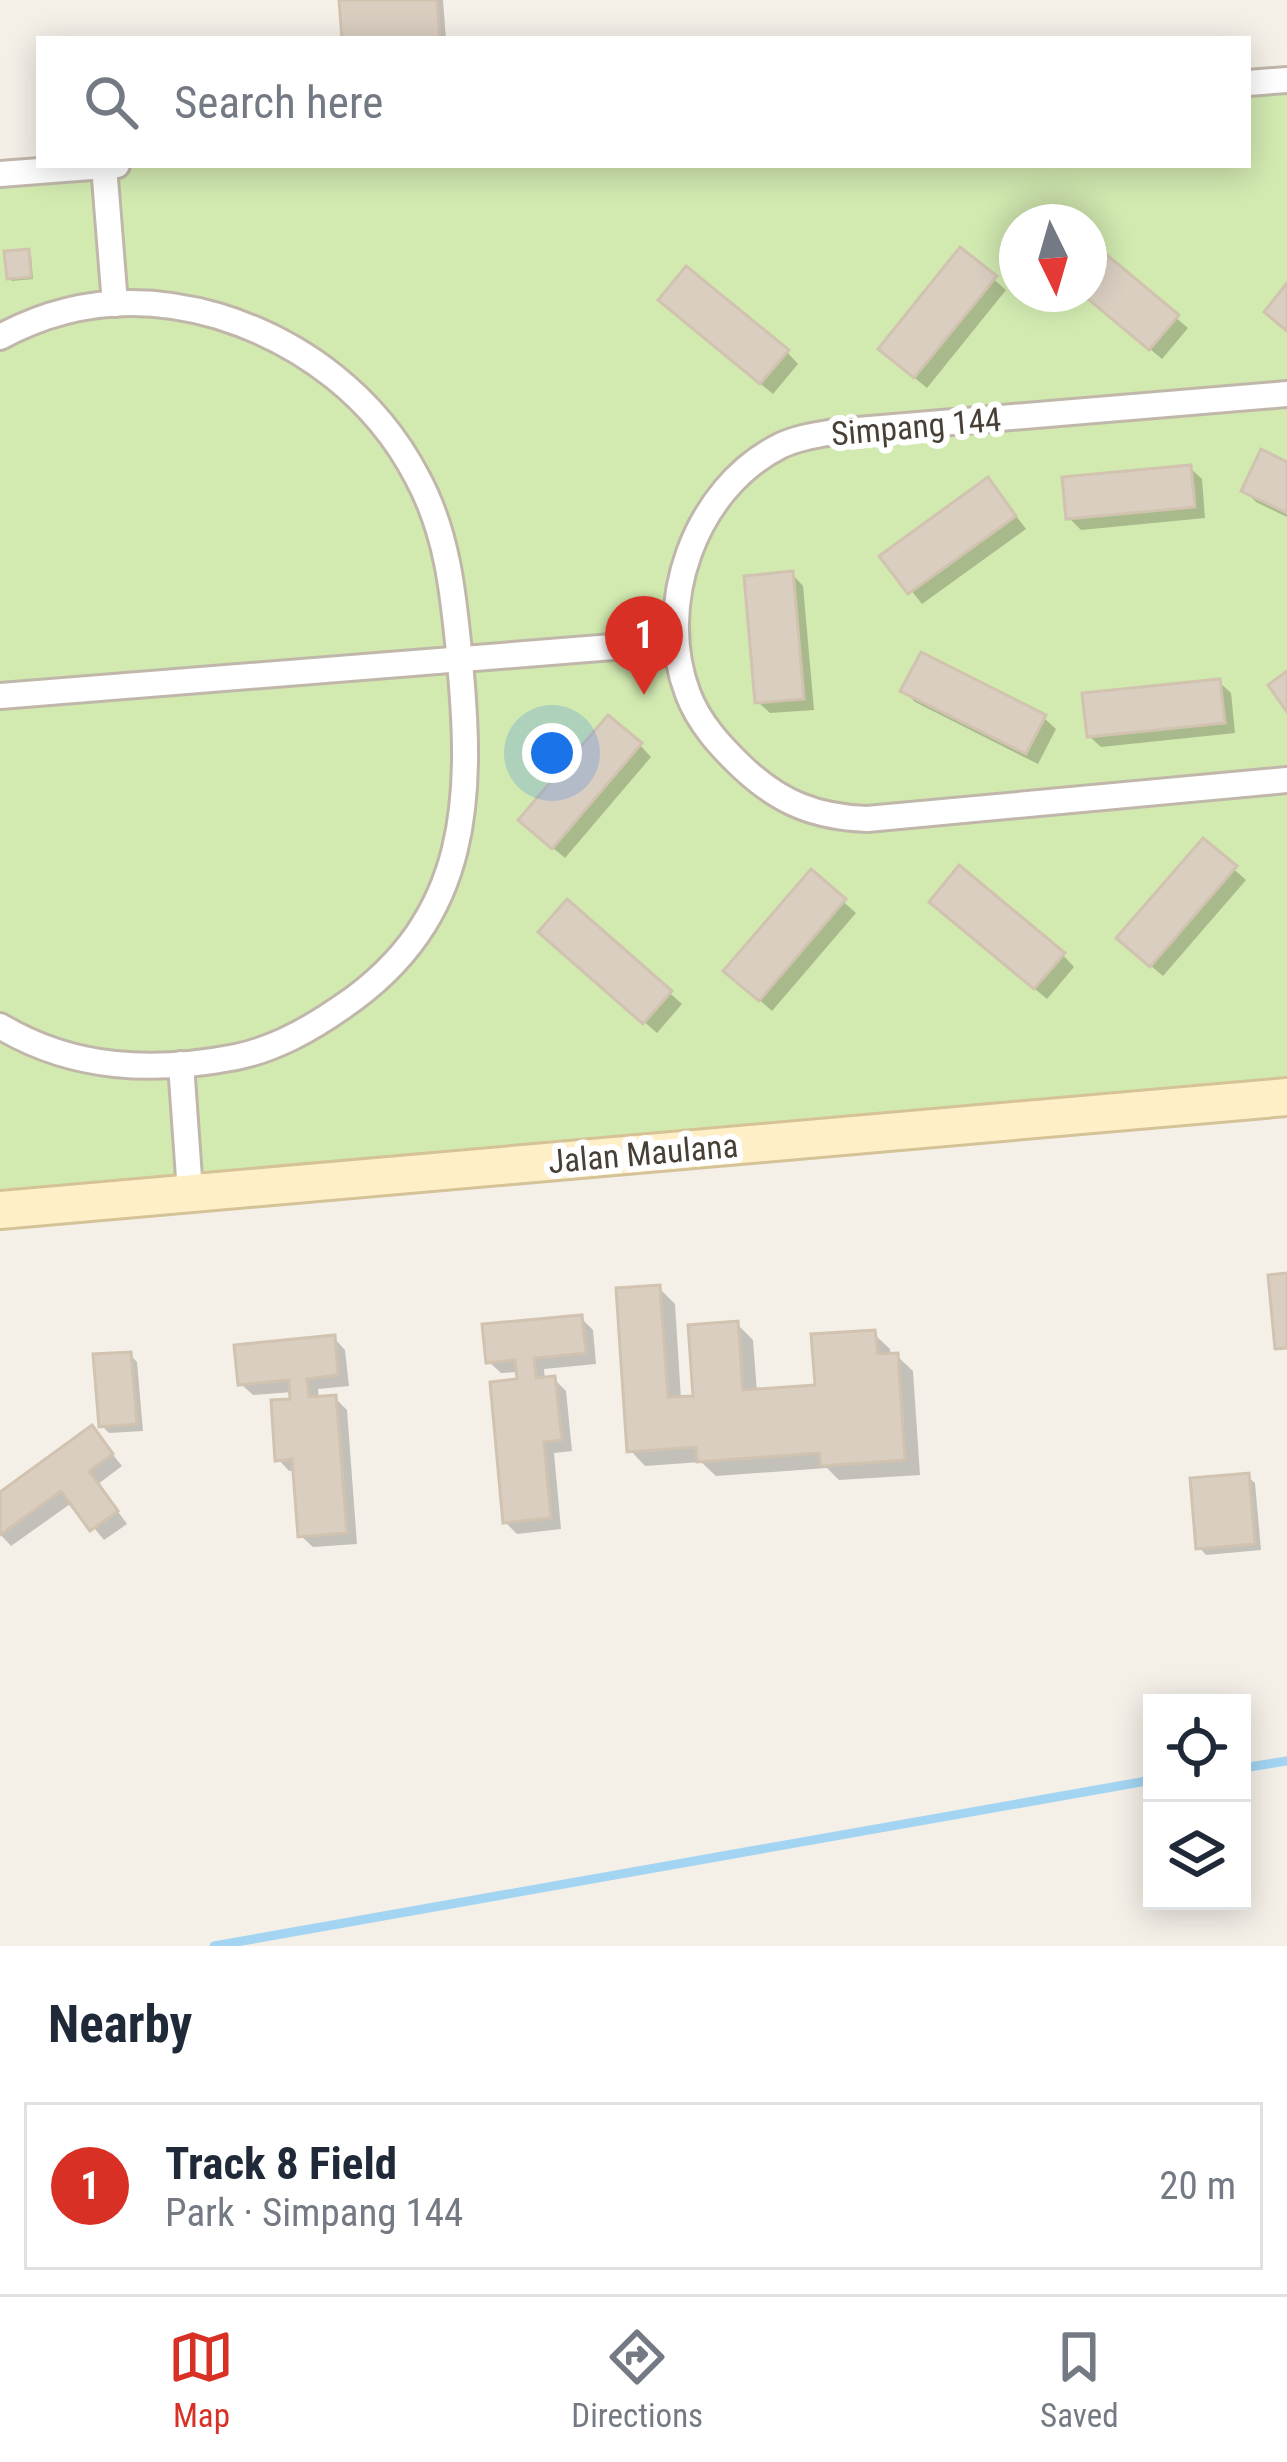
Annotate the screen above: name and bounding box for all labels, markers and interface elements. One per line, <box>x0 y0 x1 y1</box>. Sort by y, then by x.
search box <box>36 36 1251 168</box>
icon: search <box>78 69 144 135</box>
text: Search here <box>174 76 383 129</box>
north arrow <box>999 204 1107 312</box>
street label: Simpang 144 <box>830 400 1003 453</box>
pin: 1 <box>605 596 683 695</box>
your location <box>522 723 582 783</box>
street label: Jalan Maulana <box>546 1126 740 1181</box>
map controls <box>1143 1694 1251 1910</box>
button: locate <box>1143 1694 1251 1802</box>
button: layers <box>1143 1802 1251 1910</box>
text: Nearby <box>48 1995 192 2054</box>
text: Track 8 Field <box>165 2137 397 2190</box>
text: 1 <box>80 2163 100 2209</box>
text: 20 m <box>1159 2163 1236 2209</box>
text: Park · Simpang 144 <box>165 2190 463 2236</box>
tab: Map <box>168 2324 234 2435</box>
tab: Directions <box>571 2324 703 2435</box>
tab: Saved <box>1040 2324 1119 2435</box>

